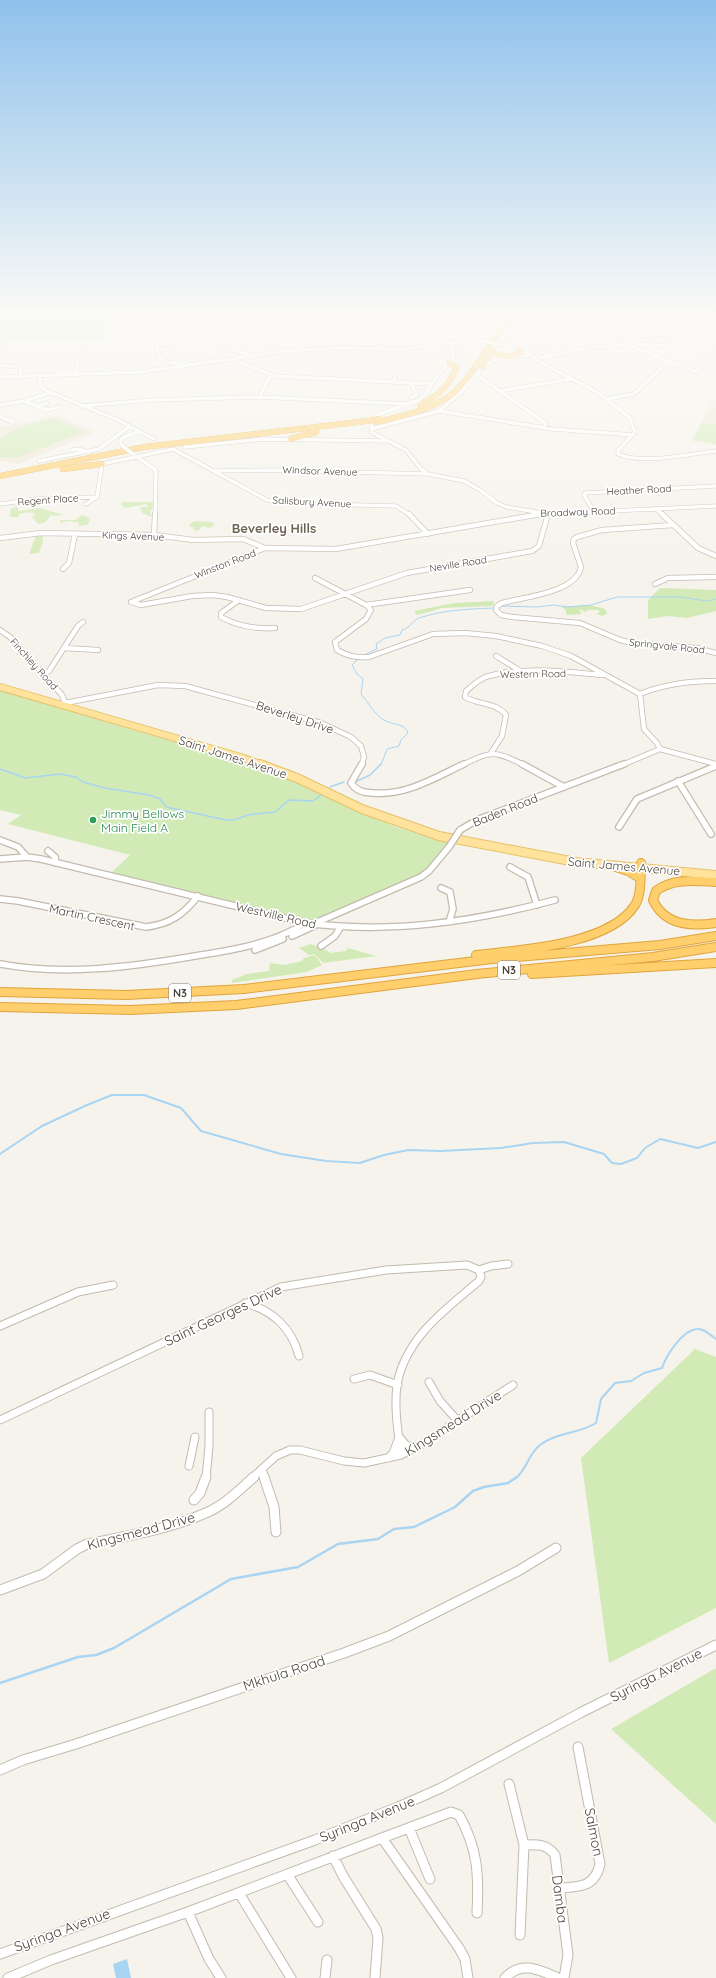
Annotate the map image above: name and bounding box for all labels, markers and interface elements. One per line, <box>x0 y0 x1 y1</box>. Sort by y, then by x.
street label: Windsor Avenue <box>282 463 358 479</box>
street label: Heather Road <box>606 482 672 498</box>
street label: Regent Place <box>17 491 79 509</box>
street label: Salisbury Avenue <box>272 493 352 511</box>
street label: Broadway Road <box>540 504 616 520</box>
district label: Beverley Hills <box>232 520 316 536</box>
street label: Kings Avenue <box>102 528 165 544</box>
street label: Winston Road <box>192 546 258 582</box>
street label: Neville Road <box>428 553 488 575</box>
street label: Finchley Road <box>7 635 61 693</box>
street label: Springvale Road <box>628 636 706 656</box>
street label: Western Road <box>500 667 566 681</box>
street label: Beverley Drive <box>254 697 336 737</box>
street label: Saint James Avenue <box>177 732 289 782</box>
street label: Baden Road <box>470 790 540 830</box>
place label: Jimmy Bellows Main Field A <box>101 806 185 835</box>
marker: Jimmy Bellows Main Field A <box>88 815 98 825</box>
street label: Saint James Avenue <box>567 854 681 878</box>
street label: Westville Road <box>234 898 318 932</box>
street label: Martin Crescent <box>48 901 136 933</box>
road number: N3 <box>498 961 520 979</box>
road number: N3 <box>169 984 191 1002</box>
street label: Saint Georges Drive <box>161 1280 285 1350</box>
street label: Kingsmead Drive <box>401 1386 505 1460</box>
street label: Kingsmead Drive <box>85 1508 197 1554</box>
street label: Syringa Avenue <box>607 1644 705 1706</box>
street label: Mkhula Road <box>241 1651 327 1695</box>
street label: Syringa Avenue <box>317 1792 417 1846</box>
street label: Salmon <box>581 1806 607 1858</box>
street label: Damba <box>548 1874 572 1924</box>
street label: Syringa Avenue <box>11 1904 113 1956</box>

